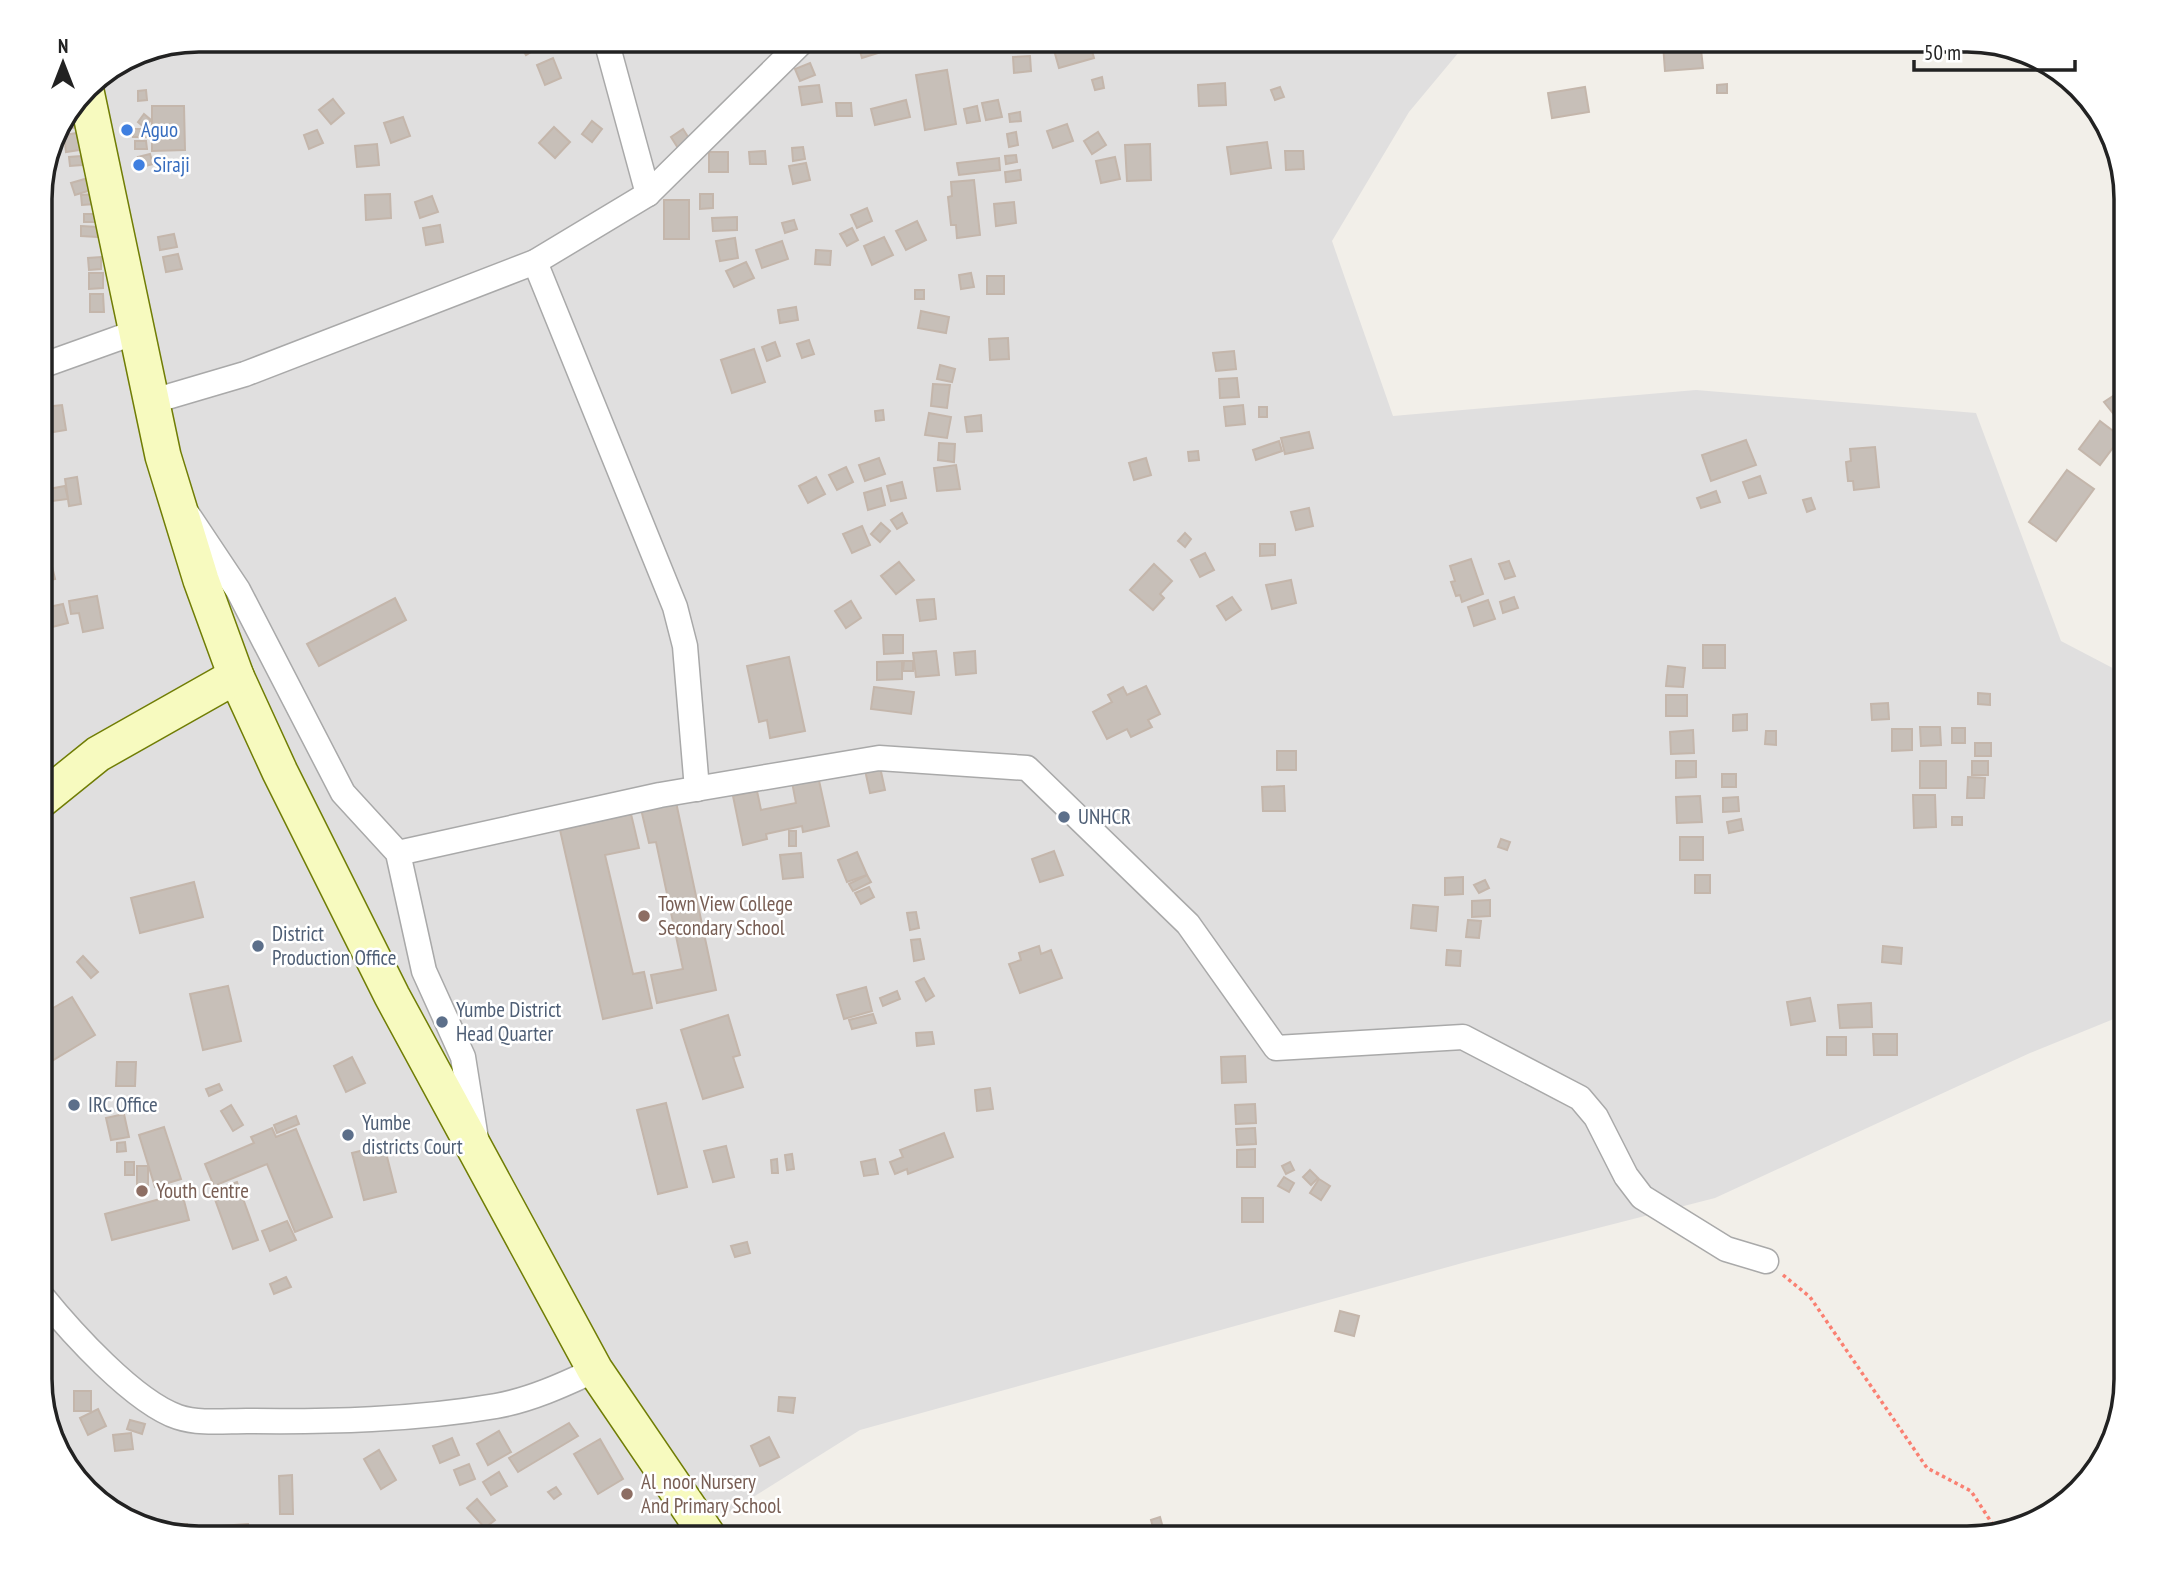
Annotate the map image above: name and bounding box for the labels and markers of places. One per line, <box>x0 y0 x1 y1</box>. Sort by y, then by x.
place label: Aguo <box>141 116 178 143</box>
marker: Aguo <box>119 122 135 138</box>
place label: Siraji <box>153 151 190 178</box>
marker: Siraji <box>131 157 147 173</box>
place label: UNHCR <box>1078 803 1131 830</box>
marker: UNHCR <box>1056 809 1072 825</box>
place label: Town View College Secondary School <box>658 890 793 941</box>
marker: Town View College Secondary School <box>636 908 652 924</box>
place label: District Production Office <box>272 920 396 971</box>
marker: District Production Office <box>250 938 266 954</box>
place label: Yumbe District Head Quarter <box>456 996 562 1047</box>
marker: Yumbe District Head Quarter <box>434 1014 450 1030</box>
place label: IRC Office <box>88 1091 158 1118</box>
marker: IRC Office <box>66 1097 82 1113</box>
place label: Yumbe districts Court <box>362 1109 463 1160</box>
marker: Yumbe districts Court <box>340 1127 356 1143</box>
place label: Youth Centre <box>156 1177 249 1204</box>
marker: Youth Centre <box>134 1183 150 1199</box>
place label: Al_noor Nursery And Primary School <box>641 1468 781 1519</box>
marker: Al_noor Nursery And Primary School <box>619 1486 635 1502</box>

